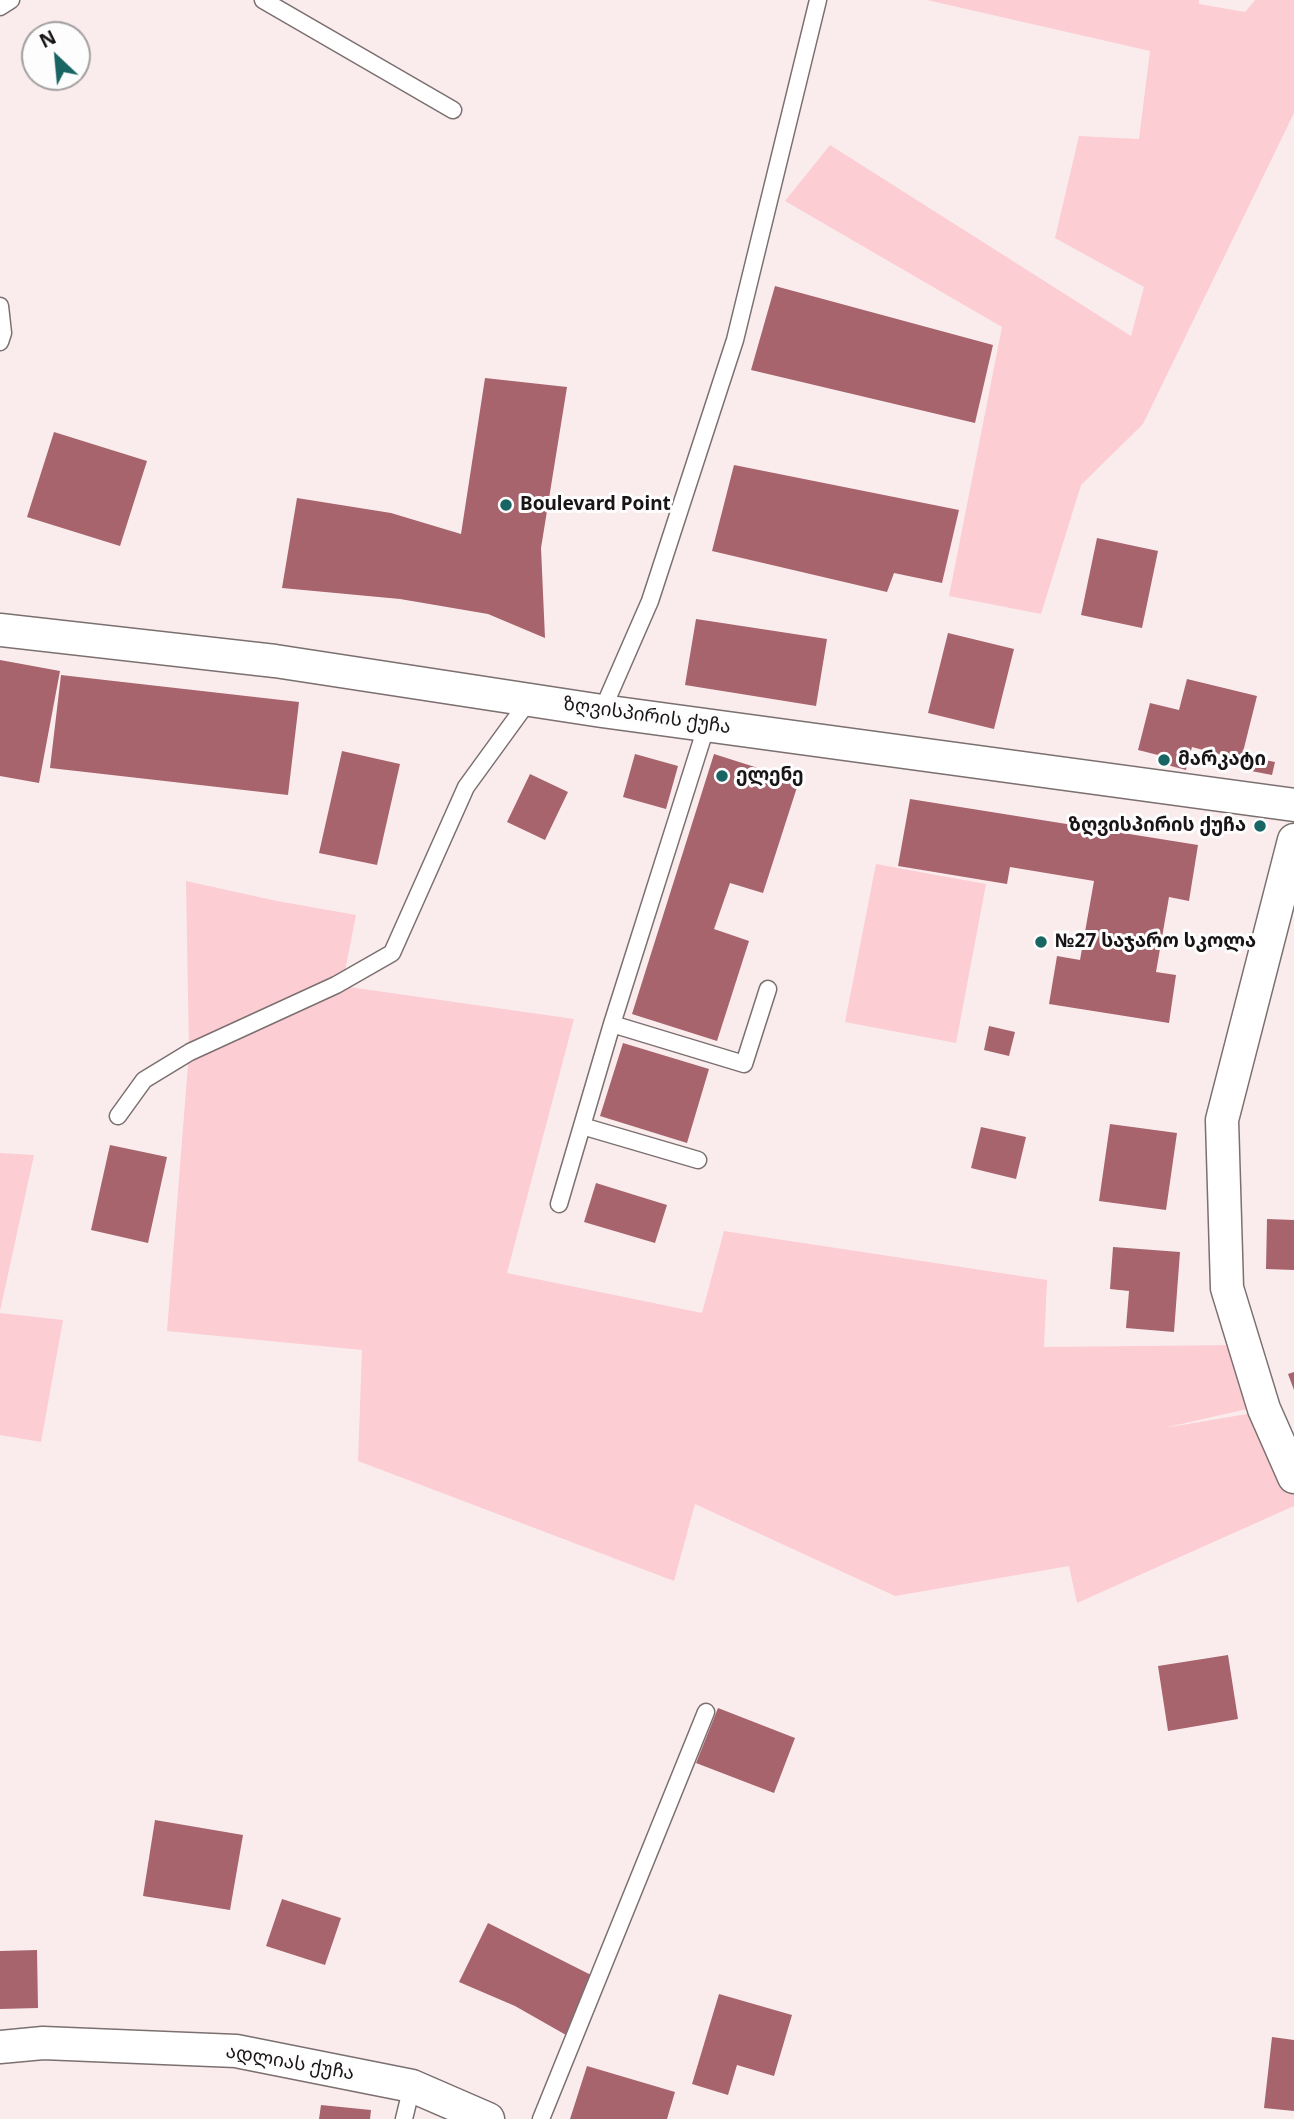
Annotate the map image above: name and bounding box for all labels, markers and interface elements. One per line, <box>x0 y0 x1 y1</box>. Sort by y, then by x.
north arrow <box>21 21 91 91</box>
text: N <box>35 24 60 54</box>
place label: Boulevard Point <box>520 494 671 516</box>
marker: Boulevard Point <box>498 497 514 513</box>
street label: ზღვისპირის ქუჩა <box>562 693 732 739</box>
place label: მარკატი <box>1178 749 1266 771</box>
marker: მარკატი <box>1156 752 1172 768</box>
place label: ელენე <box>736 765 804 787</box>
marker: ელენე <box>714 768 730 784</box>
place label: ზღვისპირის ქუჩა <box>1069 815 1246 837</box>
marker: ზღვისპირის ქუჩა <box>1252 818 1268 834</box>
place label: №27 საჯარო სკოლა <box>1055 931 1256 953</box>
marker: №27 საჯარო სკოლა <box>1033 934 1049 950</box>
street label: ადლიას ქუჩა <box>224 2040 356 2086</box>

